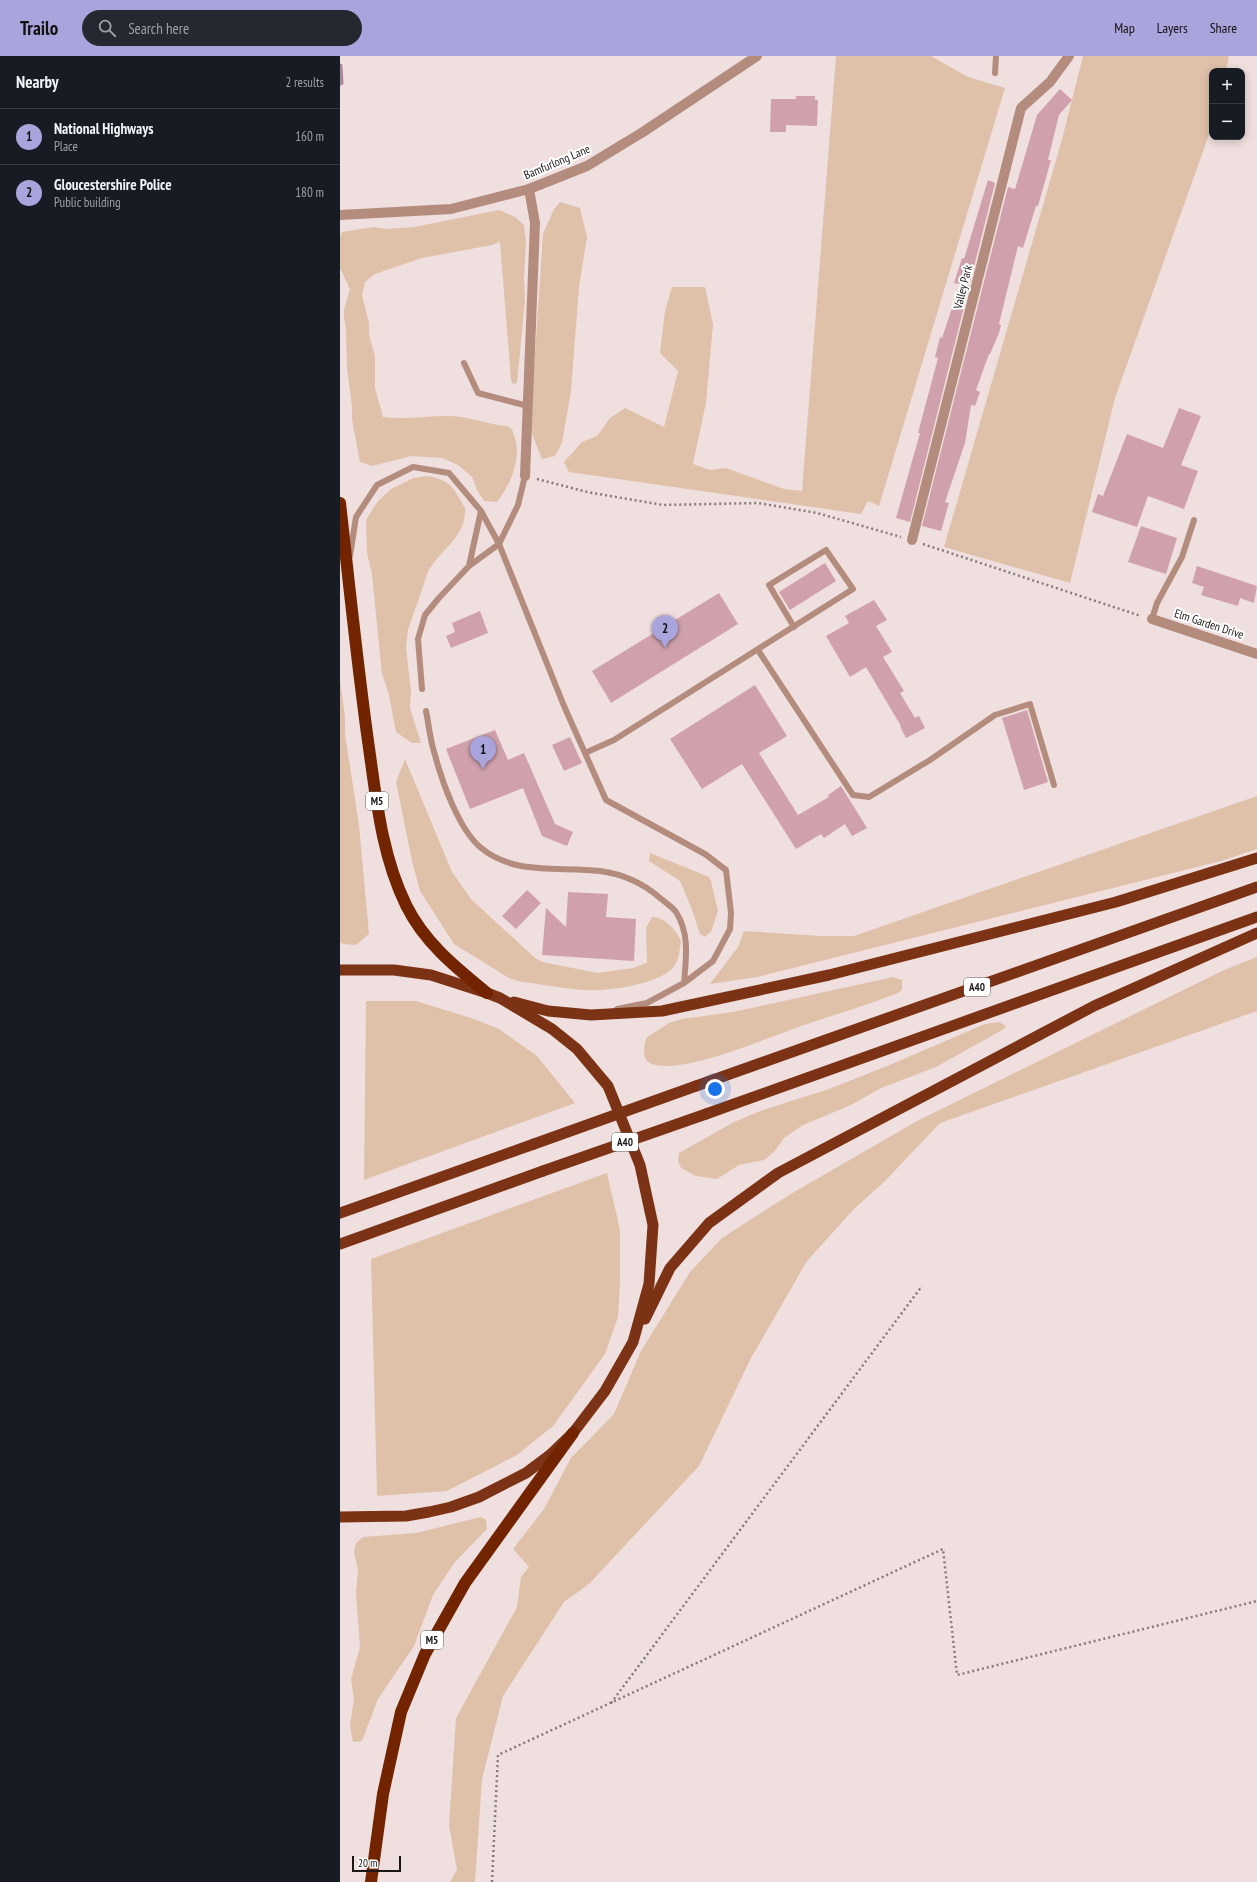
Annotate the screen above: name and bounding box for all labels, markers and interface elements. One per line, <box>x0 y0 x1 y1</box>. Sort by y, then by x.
search box <box>82 10 362 46</box>
text: Trailo <box>20 16 58 40</box>
icon: search <box>96 17 118 39</box>
text: Search here <box>128 19 189 38</box>
text: Map <box>1114 19 1135 37</box>
text: Layers <box>1157 19 1188 37</box>
text: Share <box>1210 19 1237 37</box>
map controls <box>1209 68 1245 140</box>
button: + <box>1209 68 1245 104</box>
text: Nearby <box>16 71 59 93</box>
text: 2 results <box>285 74 324 91</box>
button: − <box>1209 104 1245 140</box>
text: National Highways <box>54 119 154 138</box>
text: 1 <box>26 128 32 145</box>
text: 160 m <box>295 128 324 145</box>
text: Place <box>54 138 78 155</box>
street label: Bamfurlong Lane <box>521 141 592 182</box>
text: Gloucestershire Police <box>54 175 172 194</box>
text: 2 <box>26 184 32 201</box>
text: 180 m <box>295 184 324 201</box>
text: Public building <box>54 194 121 211</box>
street label: Valley Park <box>950 263 975 311</box>
street label: Elm Garden Drive <box>1173 605 1246 642</box>
pin: 2 <box>652 615 678 648</box>
pin: 1 <box>470 736 496 769</box>
road number: M5 <box>366 792 388 810</box>
road number: A40 <box>964 978 990 996</box>
your location <box>705 1079 725 1099</box>
road number: A40 <box>612 1133 638 1151</box>
road number: M5 <box>421 1631 443 1649</box>
scale bar <box>352 1854 401 1873</box>
text: 20 m <box>358 1856 377 1870</box>

